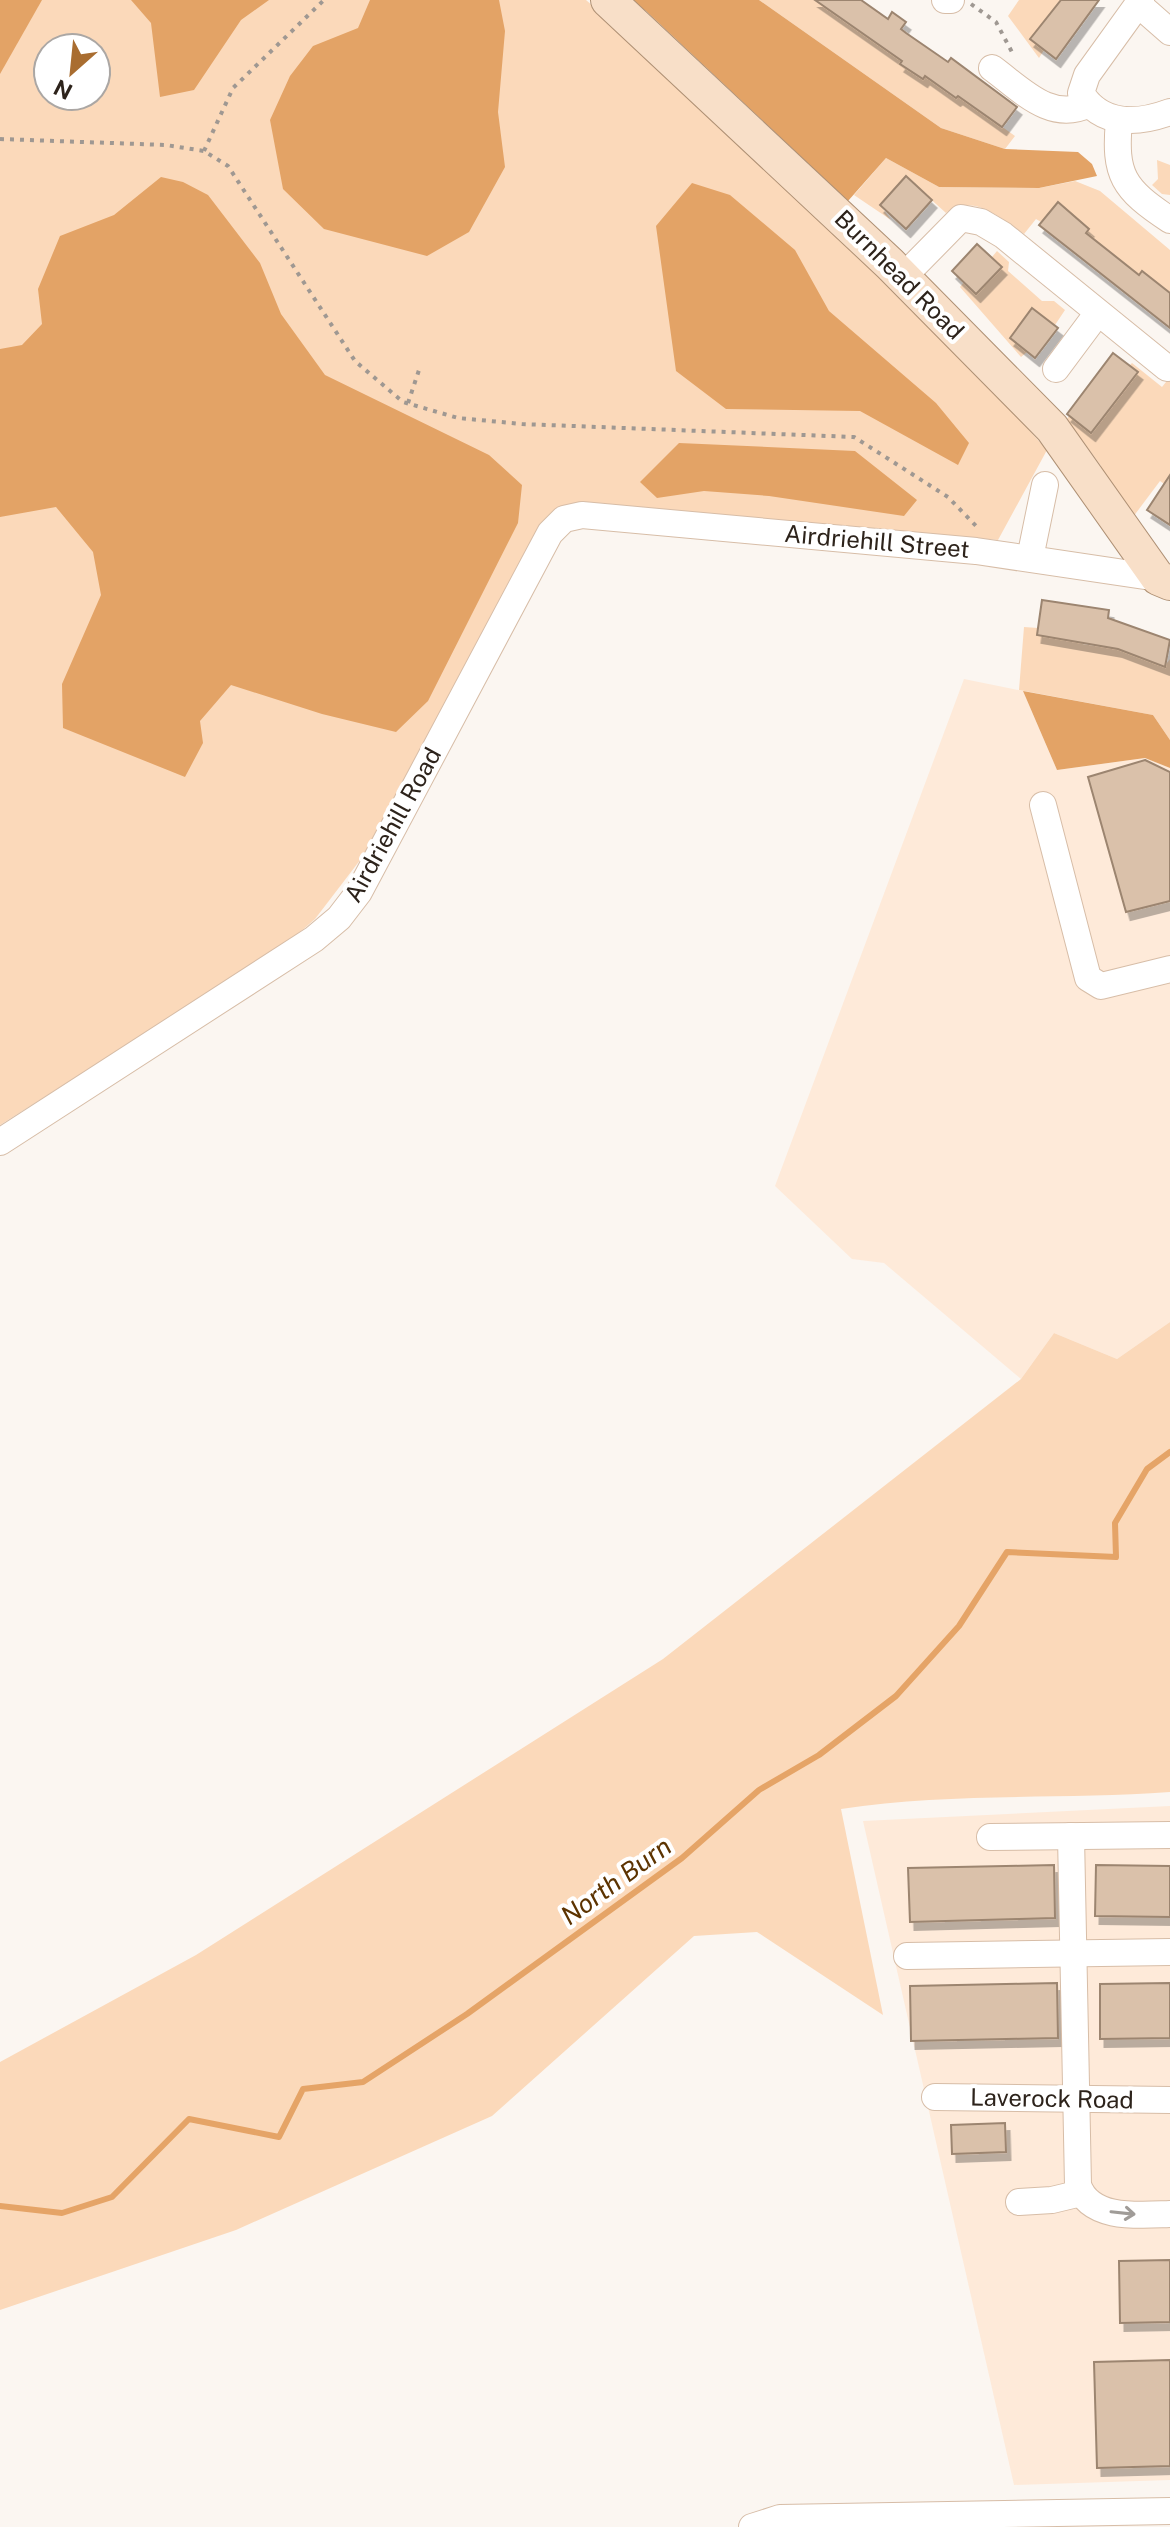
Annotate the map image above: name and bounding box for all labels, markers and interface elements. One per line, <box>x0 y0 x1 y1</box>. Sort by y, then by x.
north arrow <box>32 32 112 112</box>
text: N <box>49 74 76 105</box>
street label: Burnhead Road <box>829 204 970 345</box>
street label: Airdriehill Street <box>783 519 971 563</box>
street label: Airdriehill Road <box>338 742 446 907</box>
water label: North Burn <box>554 1830 677 1931</box>
street label: Laverock Road <box>970 2083 1134 2113</box>
one-way arrow <box>1109 2206 1135 2221</box>

